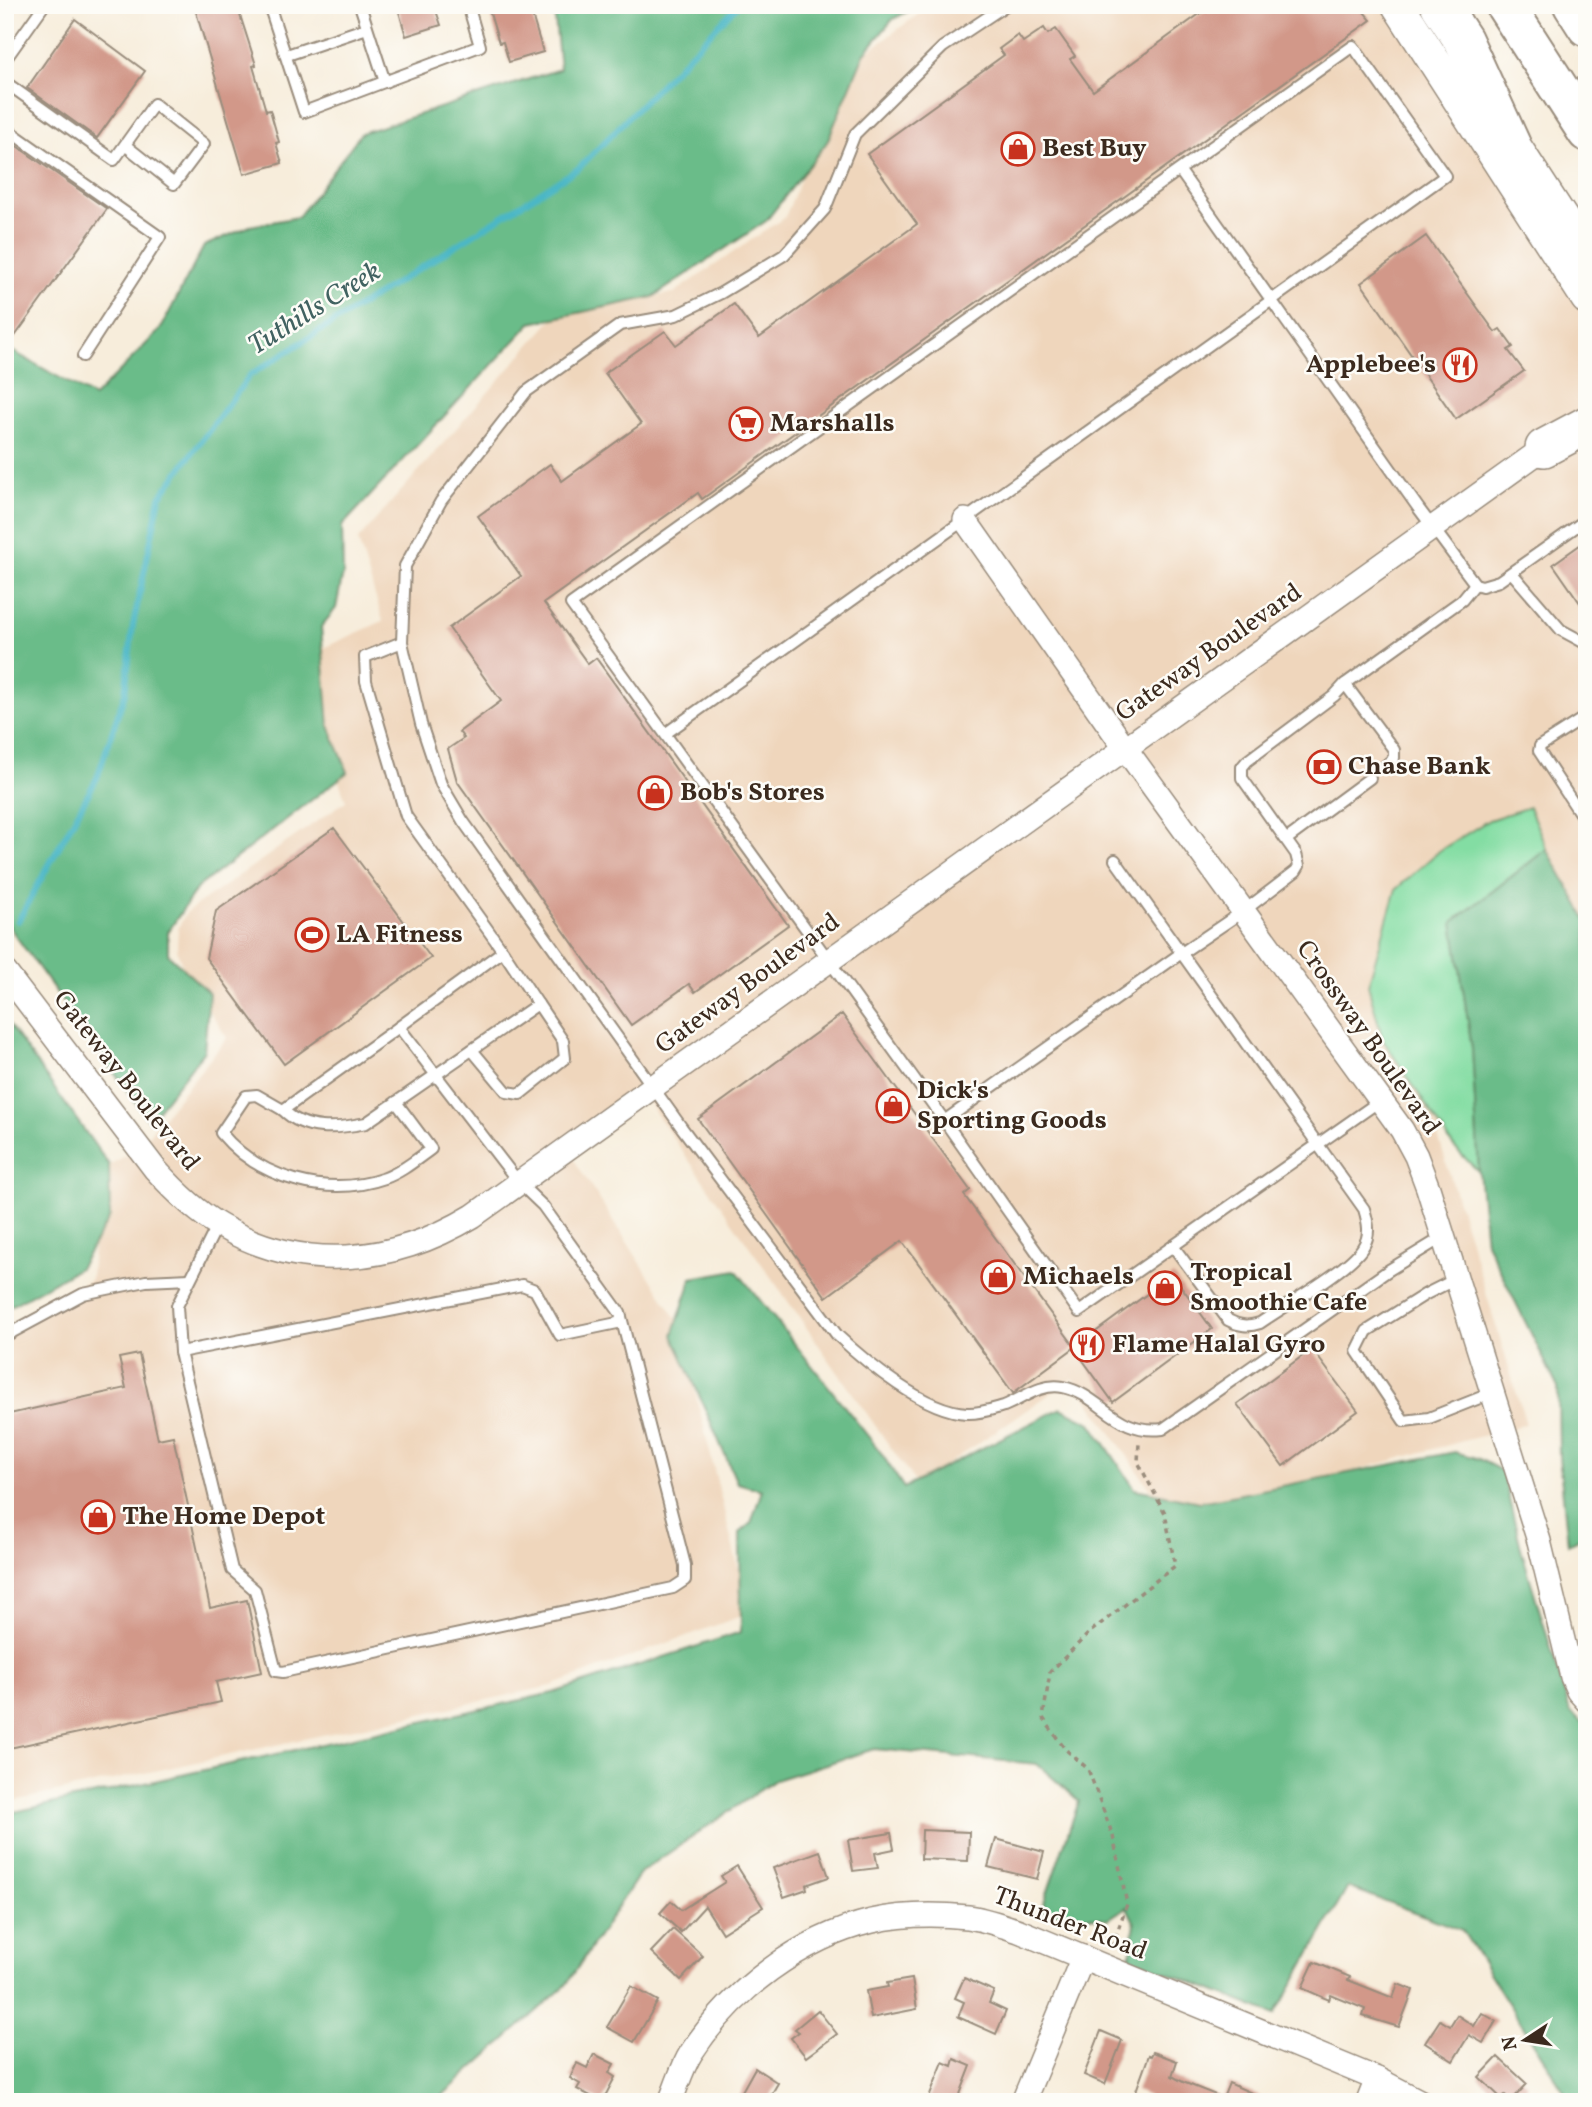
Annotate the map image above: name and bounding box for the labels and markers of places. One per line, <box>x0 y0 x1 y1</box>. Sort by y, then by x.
shop icon: Best Buy <box>999 130 1037 168</box>
place label: Best Buy <box>1042 131 1147 167</box>
restaurant icon: Applebee's <box>1441 346 1479 384</box>
place label: Applebee's <box>1306 347 1436 383</box>
supermarket icon: Marshalls <box>727 405 765 443</box>
place label: Marshalls <box>770 406 895 442</box>
bank icon: Chase Bank <box>1305 748 1343 786</box>
place label: Chase Bank <box>1348 749 1491 785</box>
shop icon: Bob's Stores <box>636 774 674 812</box>
place label: Bob's Stores <box>680 775 825 811</box>
sports icon: LA Fitness <box>293 916 331 954</box>
place label: LA Fitness <box>336 917 463 953</box>
place label: Dick's Sporting Goods <box>917 1073 1107 1139</box>
shop icon: Dick's Sporting Goods <box>874 1087 912 1125</box>
place label: Tropical Smoothie Cafe <box>1190 1255 1367 1321</box>
shop icon: Michaels <box>979 1258 1017 1296</box>
place label: Michaels <box>1023 1259 1134 1295</box>
shop icon: Tropical Smoothie Cafe <box>1146 1269 1184 1307</box>
restaurant icon: Flame Halal Gyro <box>1068 1326 1106 1364</box>
place label: Flame Halal Gyro <box>1112 1327 1326 1363</box>
shop icon: The Home Depot <box>79 1498 117 1536</box>
place label: The Home Depot <box>122 1499 325 1535</box>

